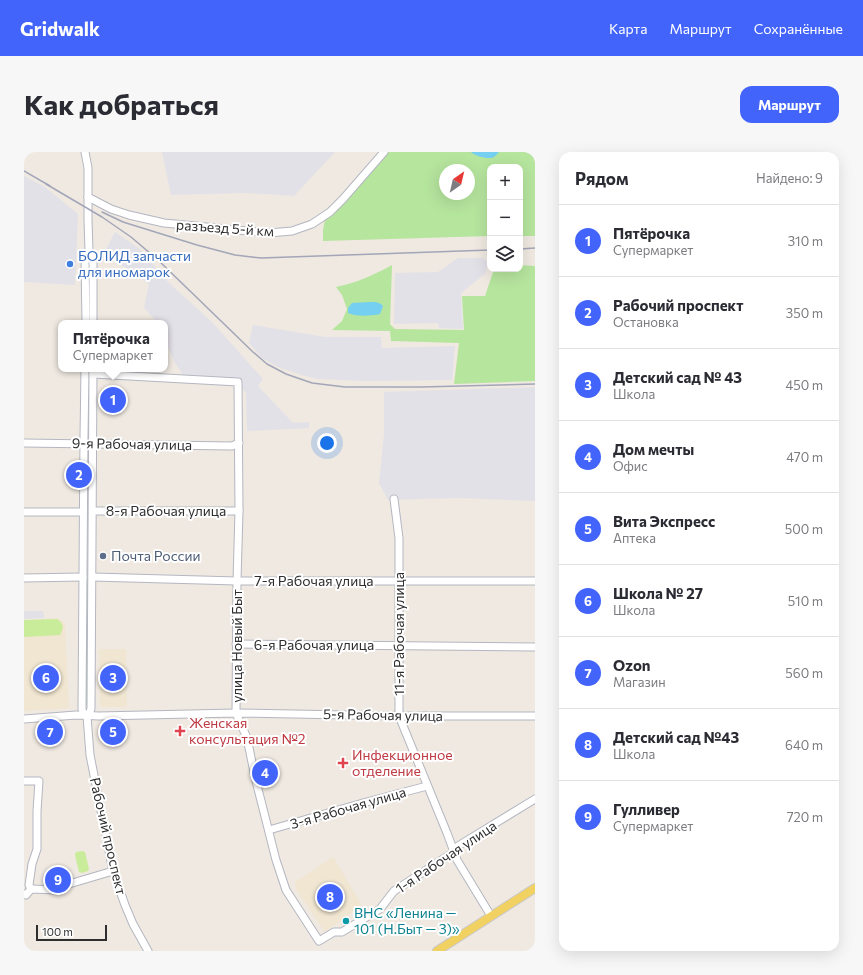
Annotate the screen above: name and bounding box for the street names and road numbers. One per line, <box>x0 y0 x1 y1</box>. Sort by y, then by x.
street label: разъезд 5-й км <box>176 216 275 239</box>
street label: 9-я Рабочая улица <box>72 434 192 453</box>
street label: 8-я Рабочая улица <box>106 502 226 519</box>
street label: 7-я Рабочая улица <box>254 572 374 589</box>
street label: 11-я Рабочая улица <box>390 572 407 696</box>
street label: улица Новый Быт <box>228 589 245 703</box>
street label: 6-я Рабочая улица <box>254 636 374 653</box>
street label: 5-я Рабочая улица <box>323 705 443 724</box>
street label: Рабочий проспект <box>87 776 130 897</box>
street label: 3-я Рабочая улица <box>288 783 408 832</box>
street label: 1-я Рабочая улица <box>392 817 499 897</box>

